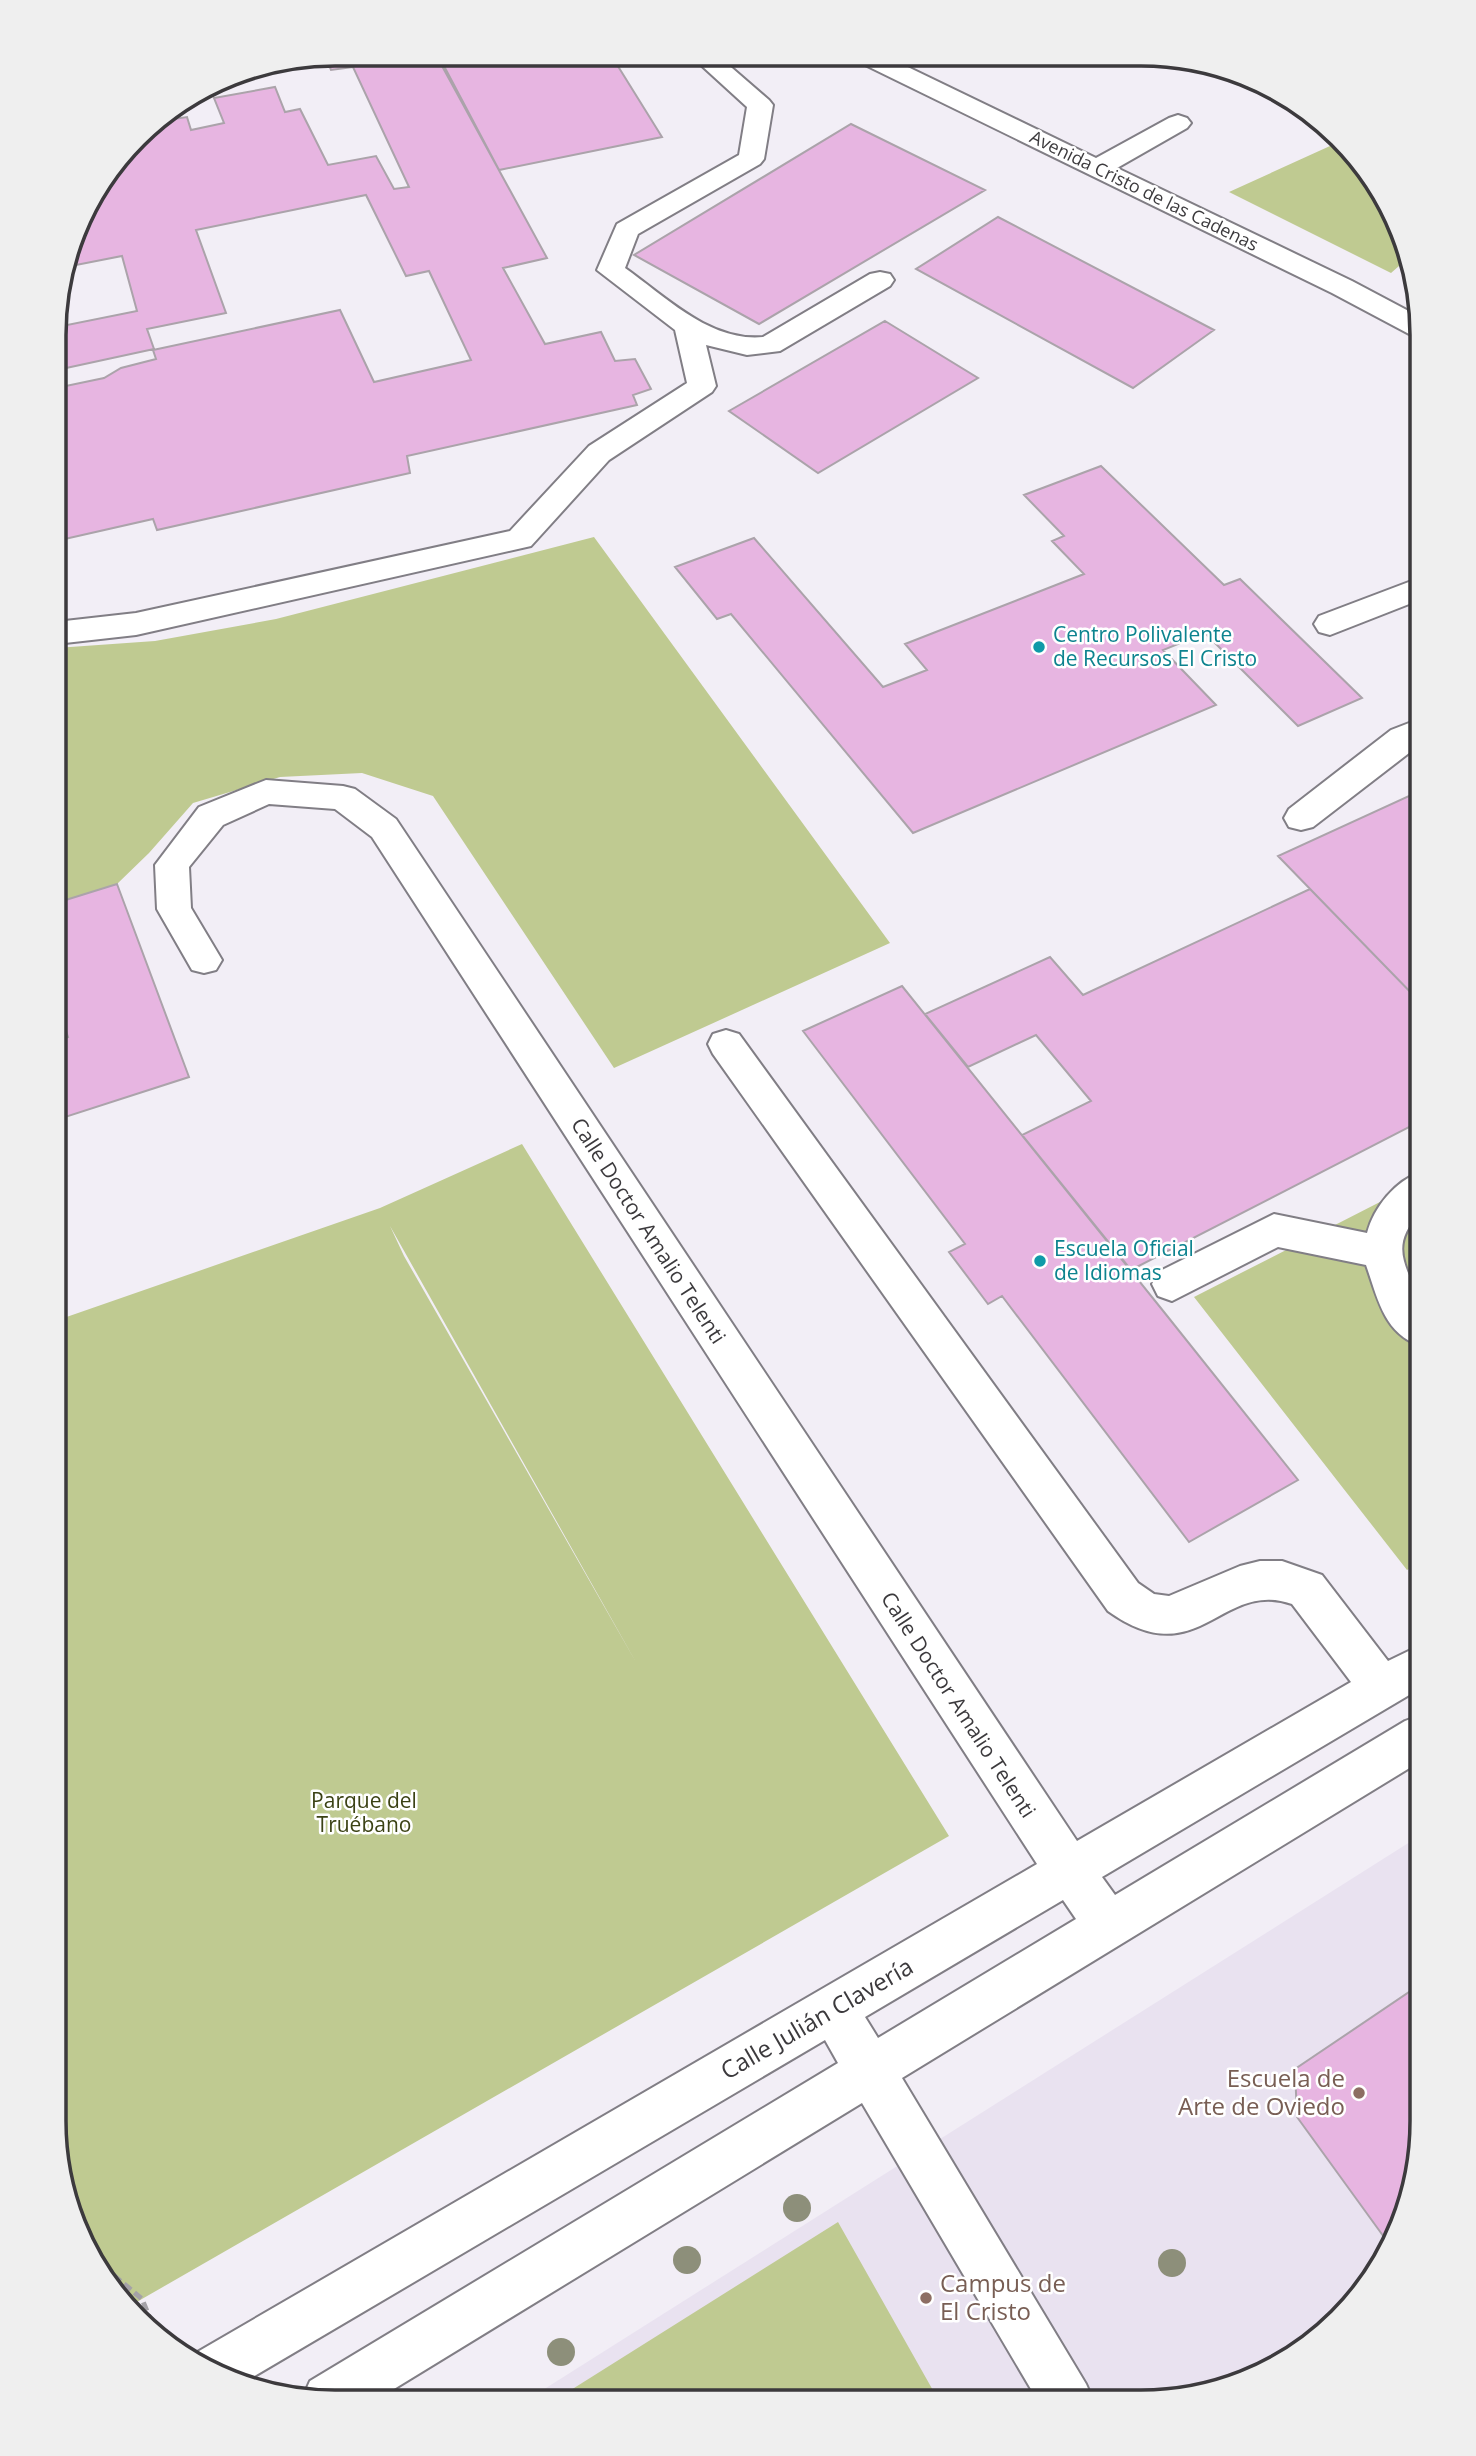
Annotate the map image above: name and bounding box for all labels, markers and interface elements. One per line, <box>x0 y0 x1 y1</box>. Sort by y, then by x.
street label: Avenida Cristo de las Cadenas <box>1026 124 1263 256</box>
place label: Centro Polivalente de Recursos El Cristo <box>1053 620 1257 672</box>
marker: Centro Polivalente de Recursos El Cristo <box>1031 639 1047 655</box>
street label: Calle Doctor Amalio Telenti <box>565 1112 732 1349</box>
place label: Escuela Oficial de Idiomas <box>1054 1234 1194 1286</box>
marker: Escuela Oficial de Idiomas <box>1032 1253 1048 1269</box>
street label: Calle Doctor Amalio Telenti <box>875 1586 1042 1823</box>
park label: Parque del Truébano <box>311 1786 417 1838</box>
street label: Calle Julián Clavería <box>714 1949 918 2086</box>
place label: Escuela de Arte de Oviedo <box>1178 2061 1345 2122</box>
marker: Escuela de Arte de Oviedo <box>1351 2085 1367 2101</box>
place label: Campus de El Cristo <box>940 2266 1066 2327</box>
marker: Campus de El Cristo <box>918 2290 934 2306</box>

